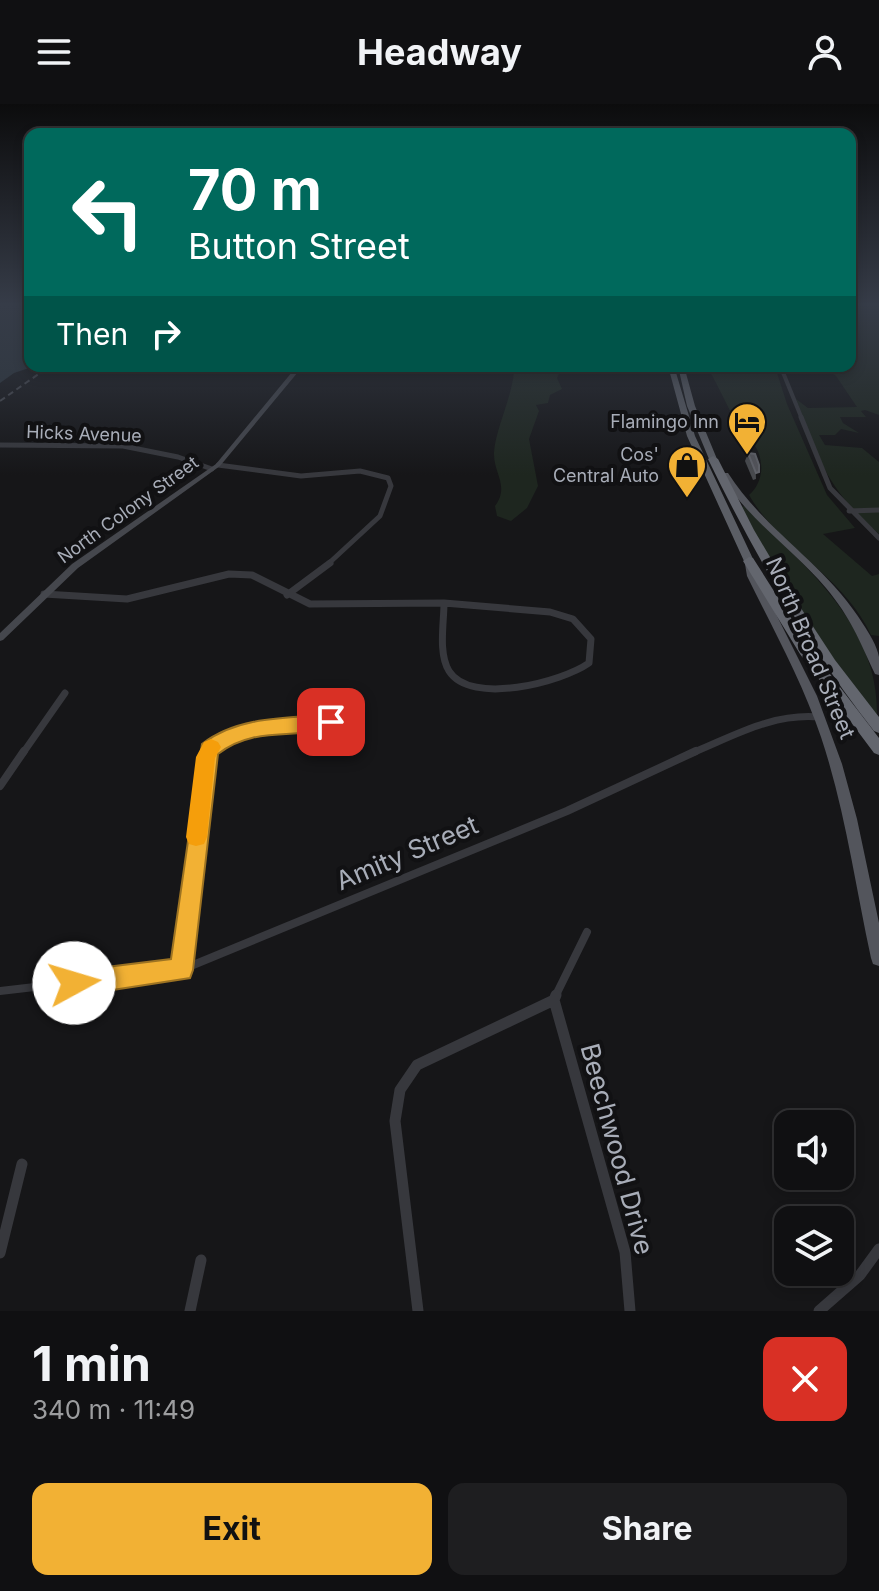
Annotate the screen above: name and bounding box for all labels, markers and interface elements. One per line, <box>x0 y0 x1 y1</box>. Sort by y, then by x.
icon: menu <box>32 30 76 74</box>
text: Headway <box>357 30 522 74</box>
icon: person <box>803 30 847 74</box>
text: 70 m <box>188 156 322 224</box>
icon: left <box>56 160 160 264</box>
text: Button Street <box>188 224 410 268</box>
icon: right <box>144 312 188 356</box>
text: Then <box>56 316 128 352</box>
hotel icon: Flamingo Inn <box>726 401 768 456</box>
place label: Flamingo Inn <box>610 411 719 432</box>
street label: Hicks Avenue <box>26 421 142 446</box>
place label: Cos' Central Auto <box>553 444 659 486</box>
shop icon: Cos' Central Auto <box>666 444 708 499</box>
street label: North Colony Street <box>53 452 202 568</box>
street label: North Broad Street <box>761 553 861 743</box>
pin <box>297 688 365 756</box>
icon: arrive <box>309 700 353 744</box>
street label: Amity Street <box>331 809 483 896</box>
position arrow <box>32 941 116 1025</box>
street label: Beechwood Drive <box>574 1040 661 1258</box>
map controls <box>774 1110 854 1286</box>
button: sound <box>774 1110 854 1190</box>
button: layers <box>774 1206 854 1286</box>
text: 1 min <box>32 1334 151 1393</box>
button: close <box>763 1337 847 1421</box>
text: 340 m · 11:49 <box>32 1394 195 1425</box>
button: Exit <box>32 1483 432 1575</box>
button: Share <box>448 1483 847 1575</box>

